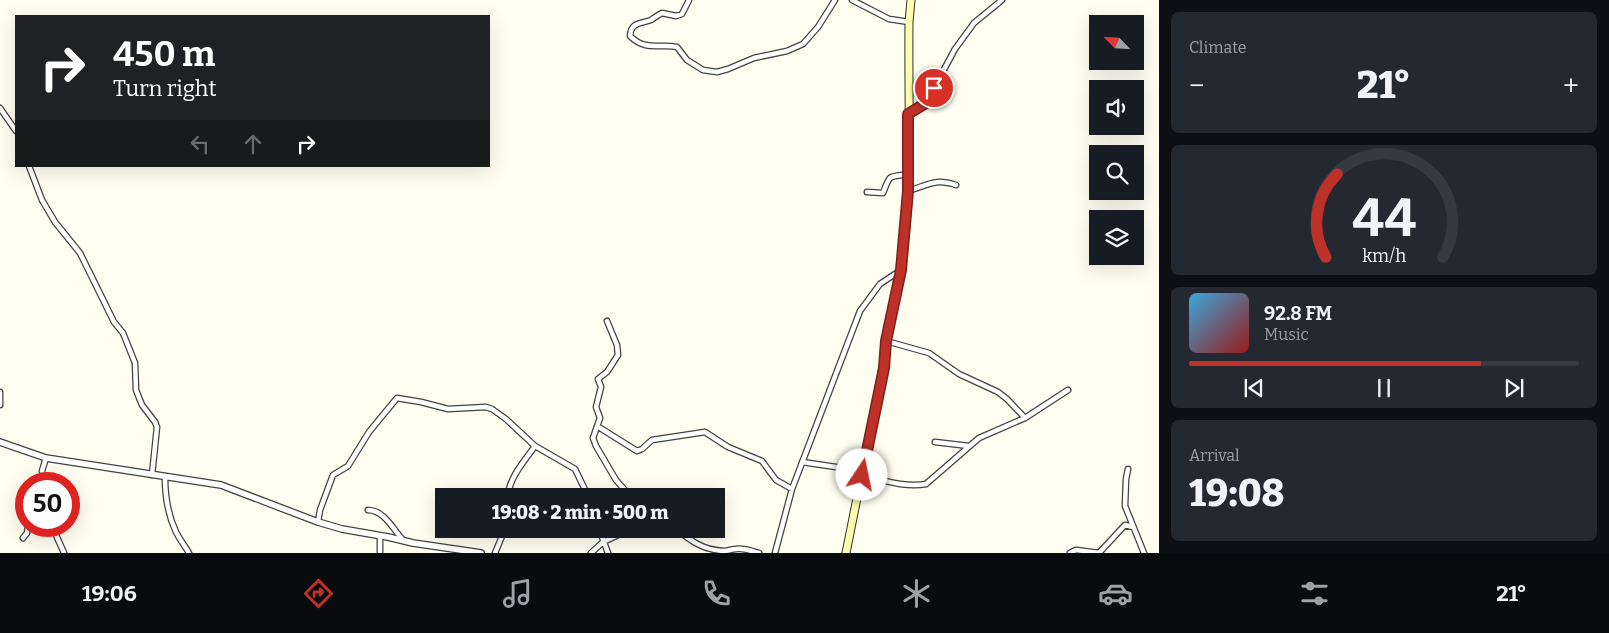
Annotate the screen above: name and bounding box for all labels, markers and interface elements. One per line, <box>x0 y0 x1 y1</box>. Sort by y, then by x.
north arrow <box>1089 15 1144 70</box>
map controls <box>1089 15 1144 265</box>
text: 450 m <box>113 33 215 75</box>
icon: right <box>30 35 95 100</box>
text: Climate <box>1189 38 1247 57</box>
text: 21° <box>1357 62 1411 108</box>
pin <box>913 67 955 109</box>
text: − <box>1189 69 1204 102</box>
text: + <box>1563 69 1579 102</box>
icon: arrive <box>920 74 948 102</box>
text: Turn right <box>113 75 216 102</box>
button: sound <box>1089 80 1144 135</box>
icon: left <box>186 130 214 158</box>
icon: ahead <box>239 130 267 158</box>
icon: right <box>292 130 320 158</box>
button: search <box>1089 145 1144 200</box>
text: 44 <box>1352 187 1416 250</box>
button: layers <box>1089 210 1144 265</box>
text: km/h <box>1362 245 1406 267</box>
text: 92.8 FM <box>1264 302 1332 325</box>
text: Music <box>1264 325 1309 344</box>
icon: previous <box>1240 374 1268 402</box>
icon: pause <box>1370 374 1398 402</box>
icon: next <box>1500 374 1528 402</box>
text: Arrival <box>1189 446 1240 465</box>
position arrow <box>835 448 887 500</box>
text: 19:08 <box>1189 470 1285 516</box>
speed limit sign: 50 <box>15 472 80 537</box>
text: 19:08 · 2 min · 500 m <box>492 501 668 524</box>
icon: directions <box>301 576 336 611</box>
icon: music <box>500 576 535 611</box>
icon: phone <box>699 576 734 611</box>
icon: climate <box>899 576 934 611</box>
icon: car <box>1098 576 1133 611</box>
icon: filters <box>1297 576 1332 611</box>
text: 19:06 <box>82 580 137 607</box>
text: 21° <box>1496 580 1527 607</box>

